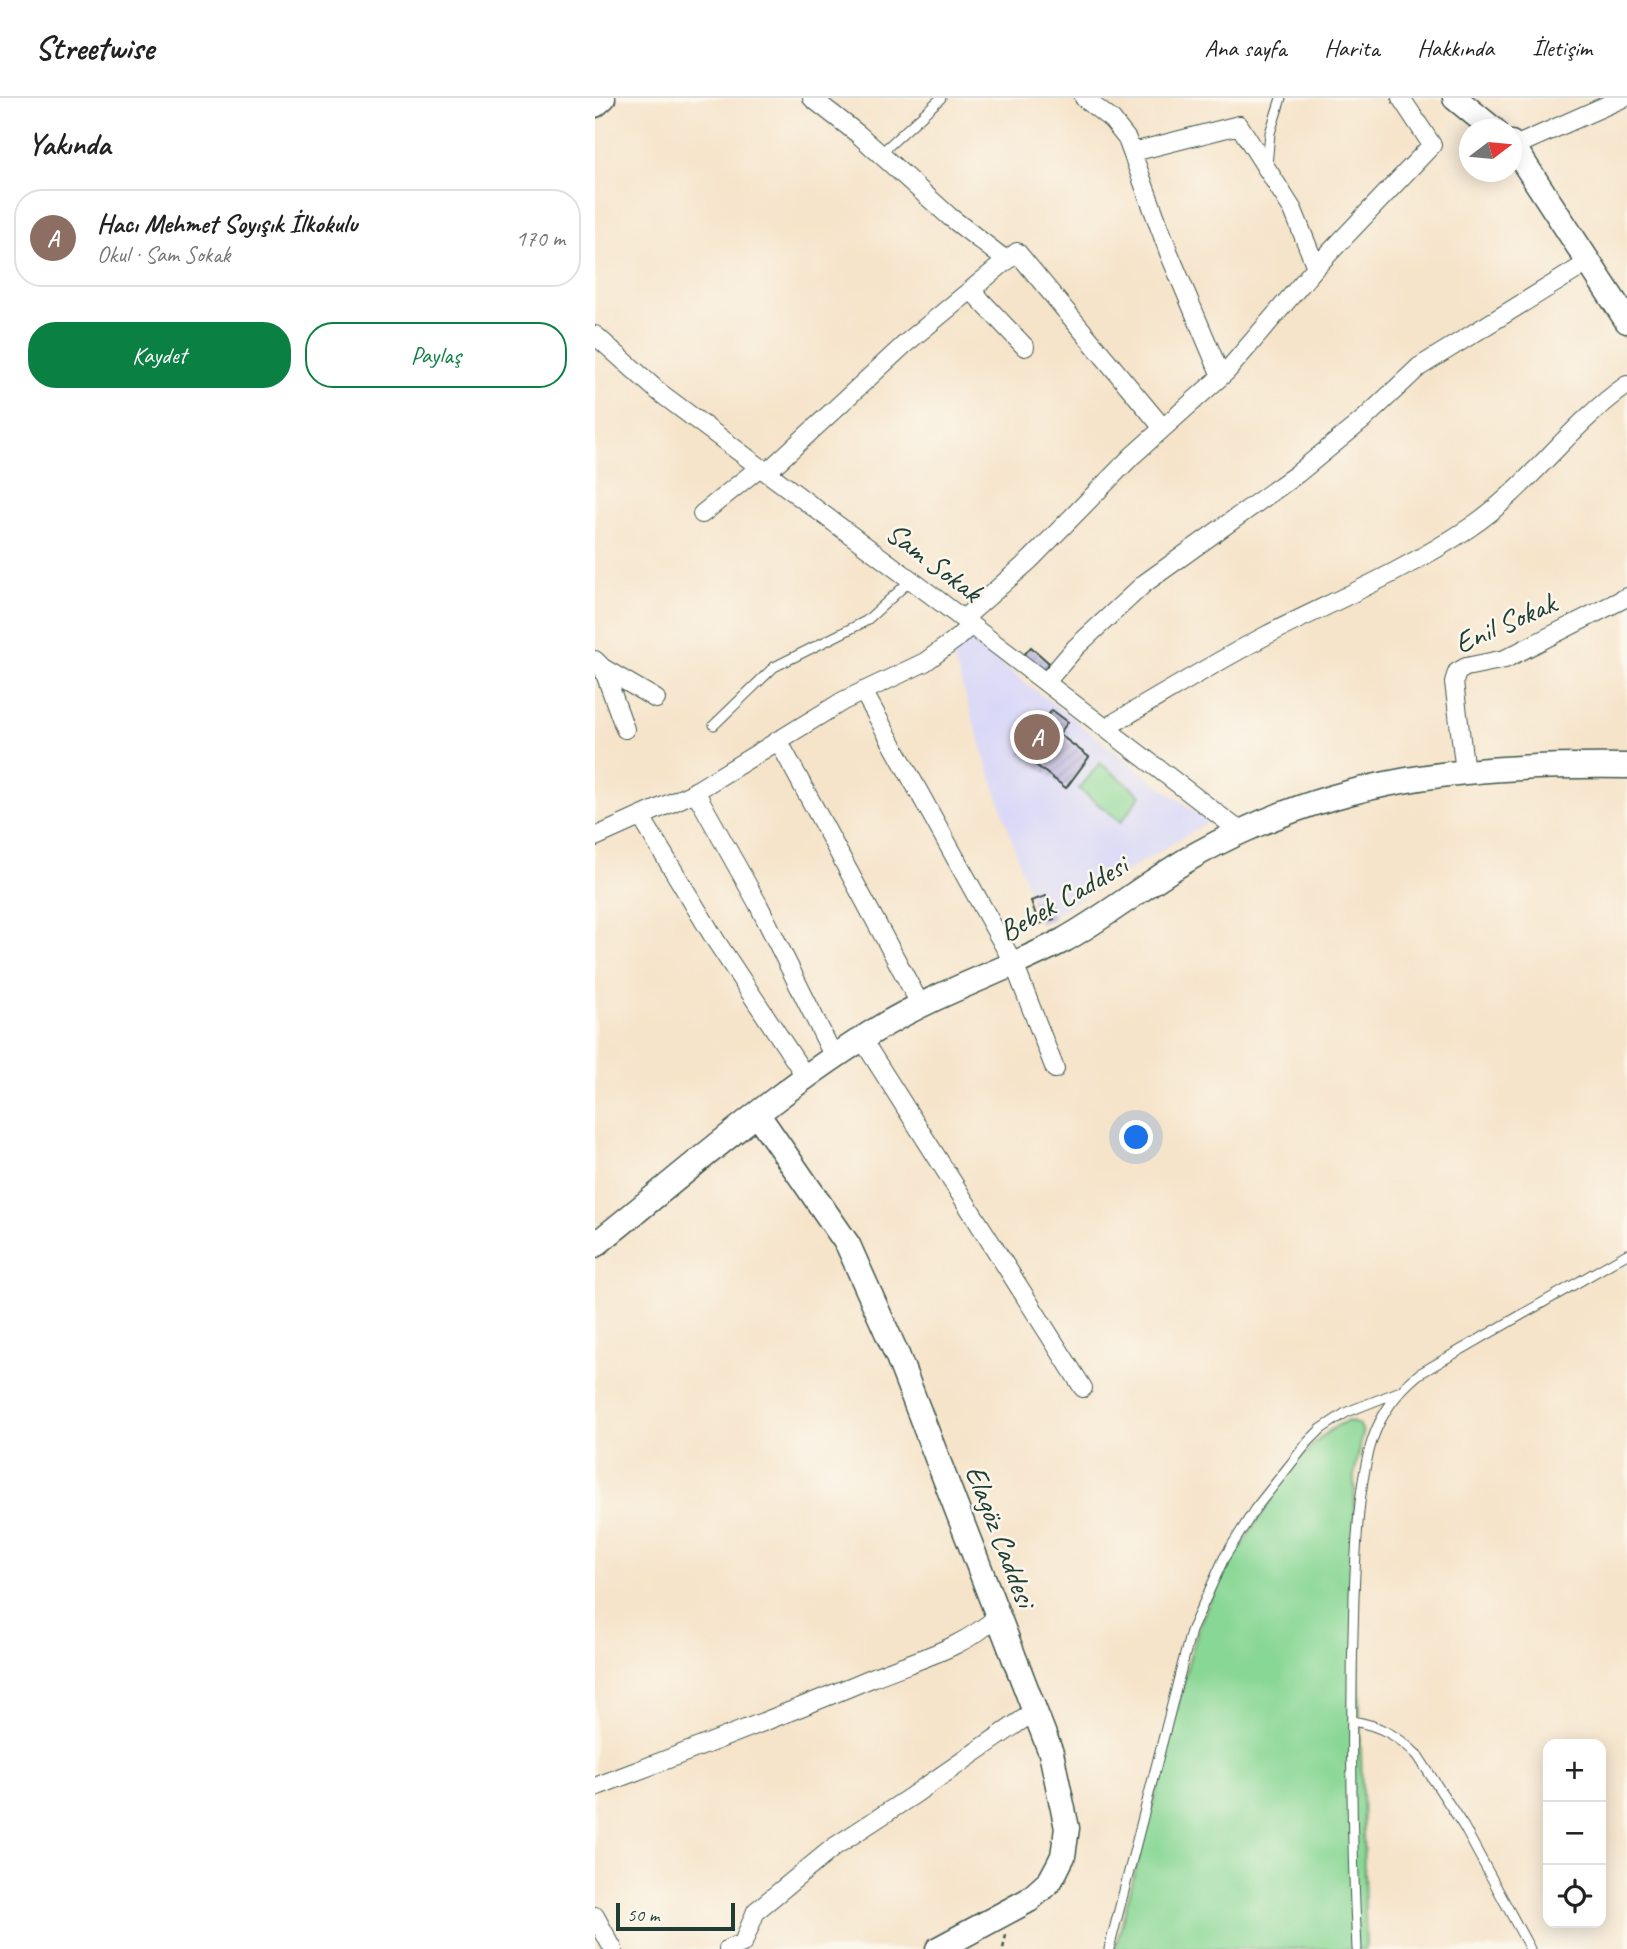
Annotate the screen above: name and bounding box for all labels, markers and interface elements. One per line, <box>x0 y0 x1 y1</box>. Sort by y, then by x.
text: Streetwise <box>35 27 154 69</box>
text: Ana sayfa <box>1205 33 1286 63</box>
text: Harita <box>1324 33 1379 63</box>
text: Hakkında <box>1417 33 1494 63</box>
text: İletişim <box>1532 33 1592 63</box>
north arrow <box>1459 119 1522 182</box>
text: Yakında <box>28 125 110 163</box>
text: Hacı Mehmet Soyışık İlkokulu <box>97 207 357 240</box>
text: A <box>47 224 59 253</box>
text: 170 m <box>516 224 565 253</box>
text: Okul · Sam Sokak <box>97 240 230 269</box>
button: Kaydet <box>28 322 291 388</box>
button: Paylaş <box>305 322 567 388</box>
street label: Sam Sokak <box>878 513 991 612</box>
street label: Enil Sokak <box>1449 583 1563 662</box>
pin: A <box>1014 711 1060 763</box>
street label: Bebek Caddesi <box>992 844 1137 950</box>
your location <box>1119 1120 1153 1154</box>
street label: Elagöz Caddesi <box>957 1460 1047 1615</box>
map controls <box>1543 1739 1606 1928</box>
button: + <box>1543 1739 1606 1802</box>
button: − <box>1543 1802 1606 1865</box>
button: locate <box>1543 1865 1606 1928</box>
scale bar <box>616 1900 735 1932</box>
text: 50 m <box>627 1903 659 1927</box>

